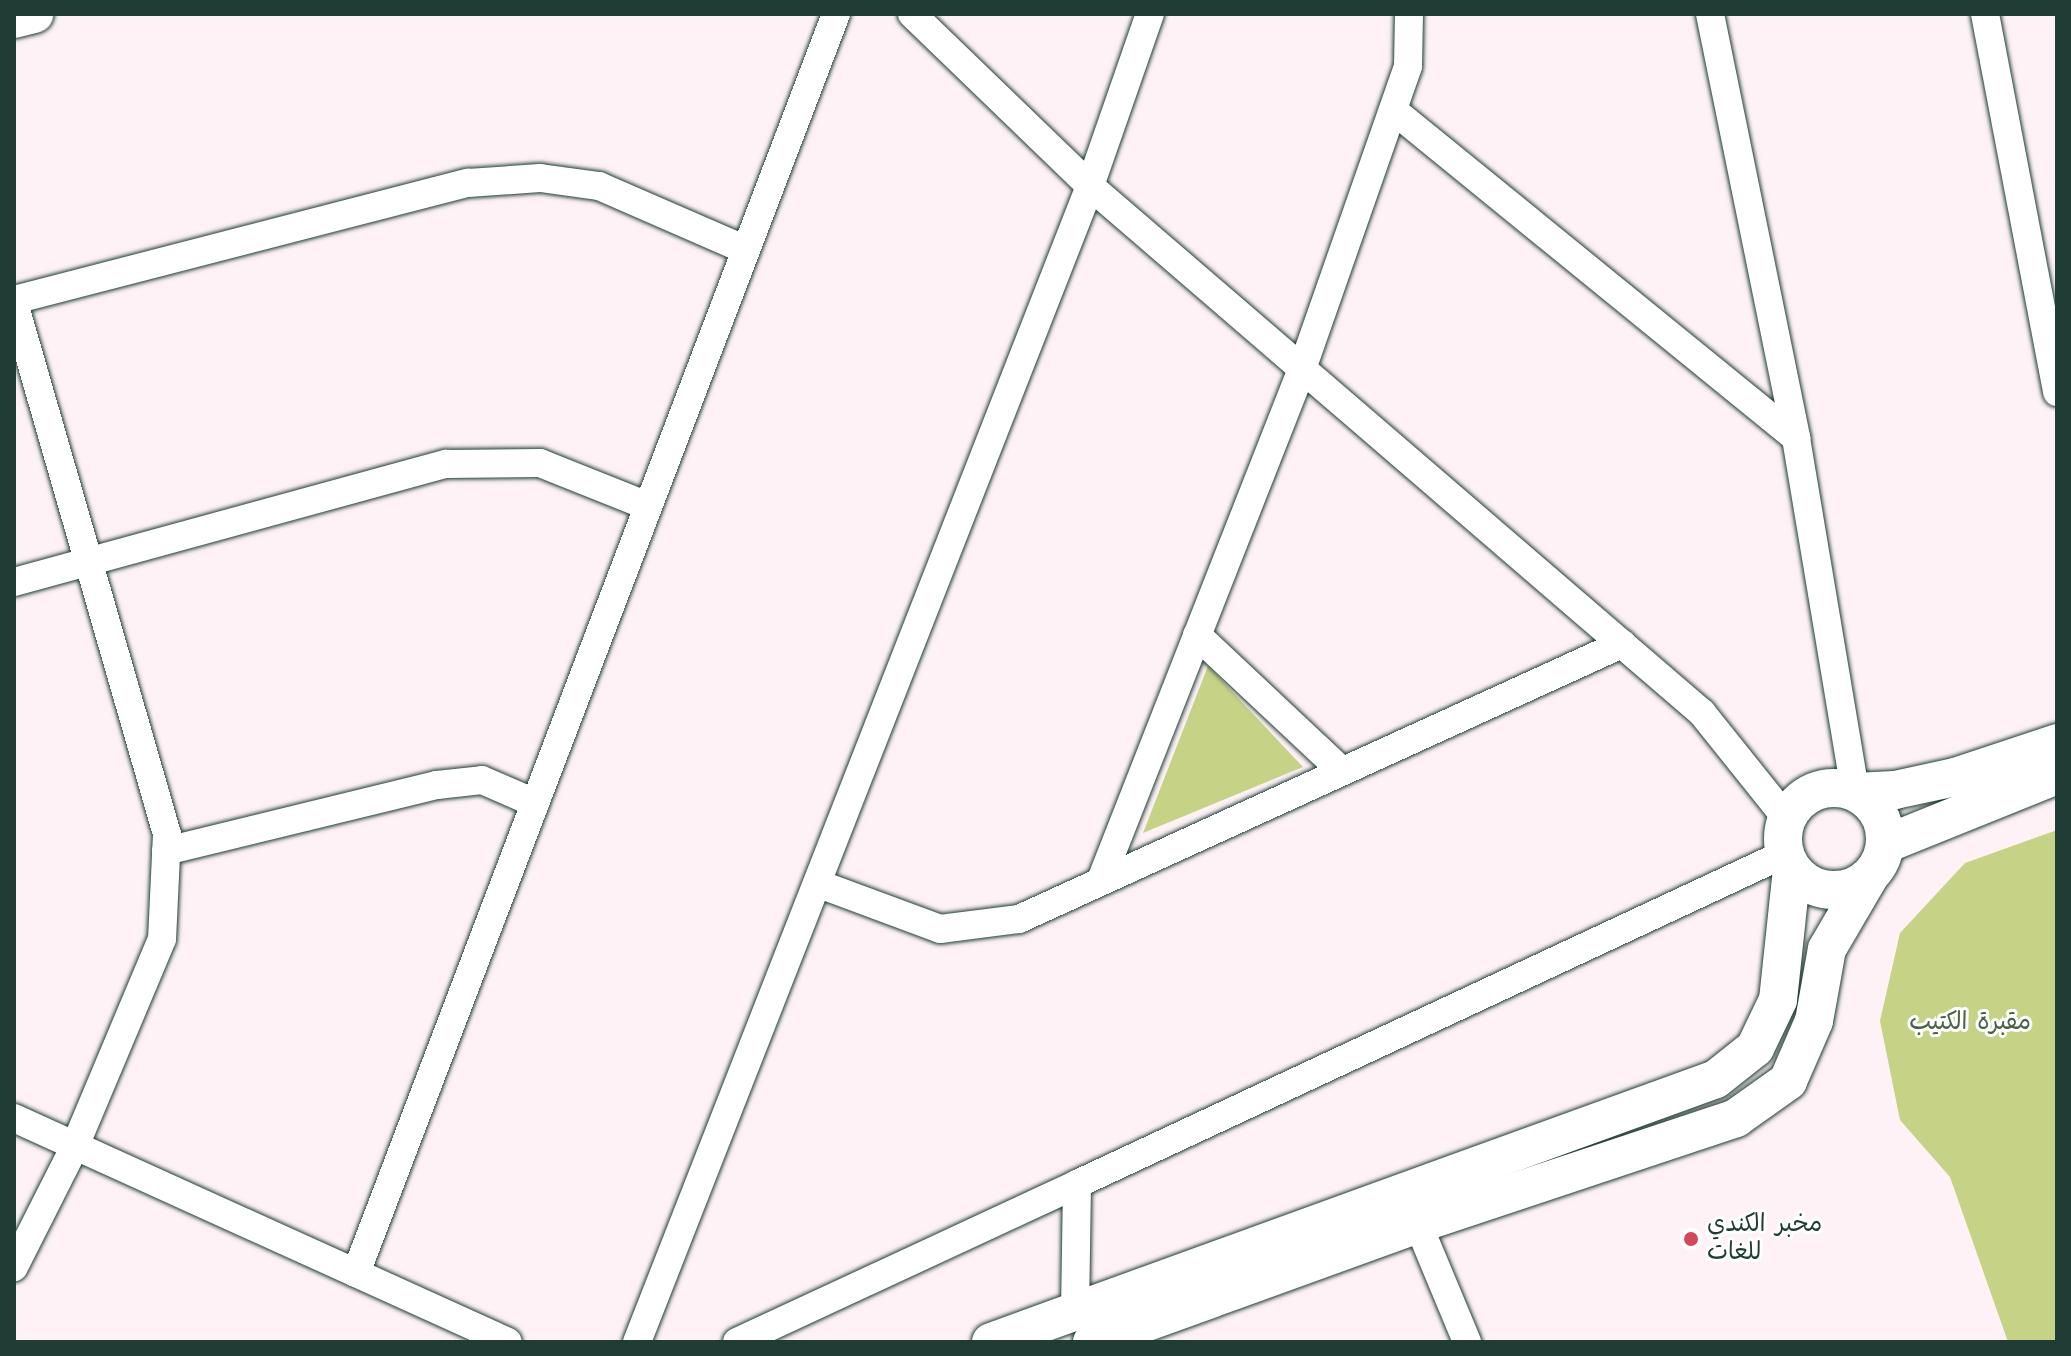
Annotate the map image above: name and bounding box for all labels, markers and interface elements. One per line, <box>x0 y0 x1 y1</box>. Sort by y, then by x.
park label: مقبرة الكتيب <box>1909 1009 2031 1037</box>
place label: مخبر الكندي للغات <box>1707 1211 1822 1267</box>
marker: مخبر الكندي للغات <box>1682 1230 1700 1248</box>

